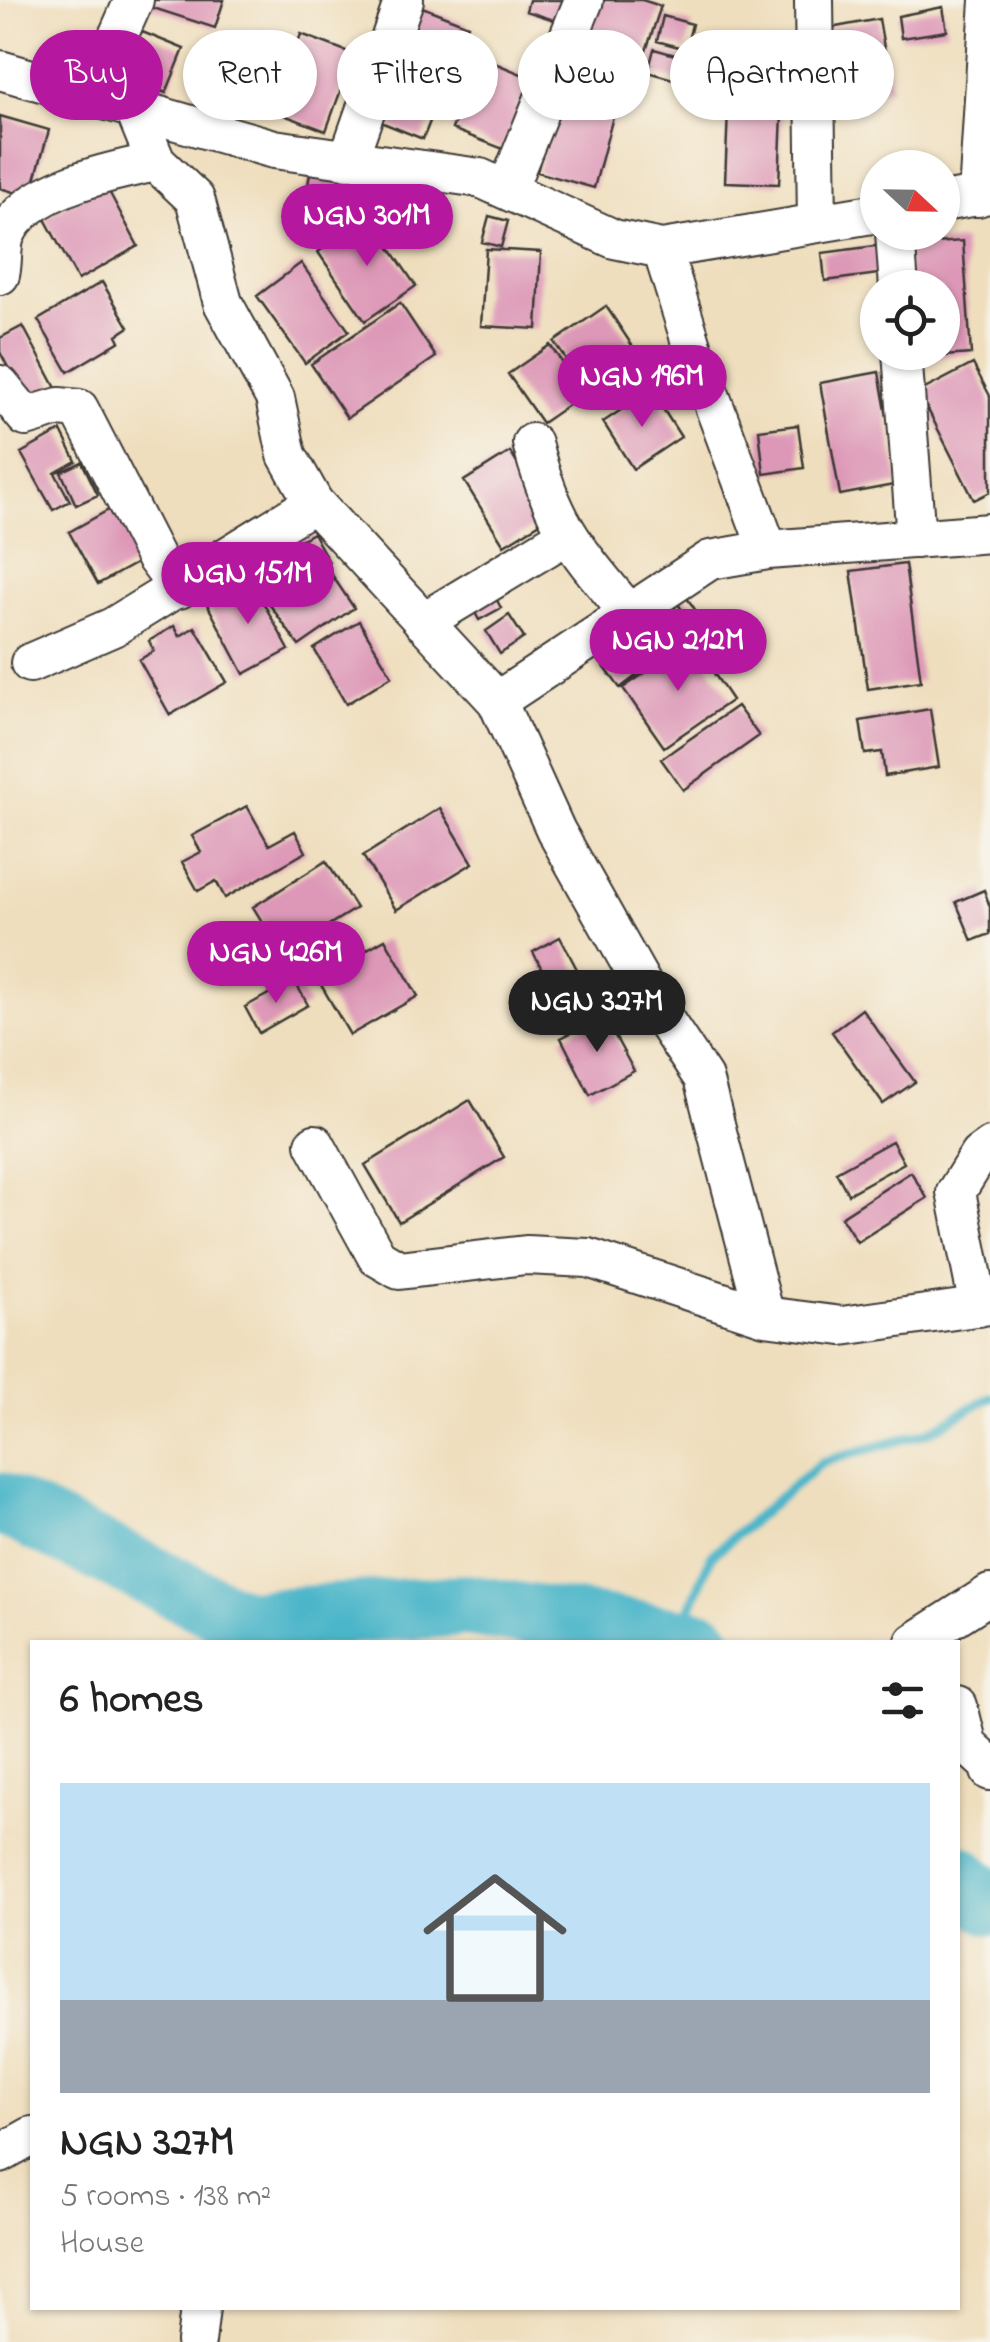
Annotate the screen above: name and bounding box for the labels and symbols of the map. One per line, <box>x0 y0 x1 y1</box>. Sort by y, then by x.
north arrow <box>860 150 960 250</box>
pin: NGN 301M <box>264 184 470 269</box>
pin: NGN 196M <box>539 345 745 430</box>
pin: NGN 151M <box>145 542 351 627</box>
pin: NGN 212M <box>575 609 781 694</box>
pin: NGN 426M <box>173 921 379 1006</box>
pin: NGN 327M <box>494 970 700 1055</box>

